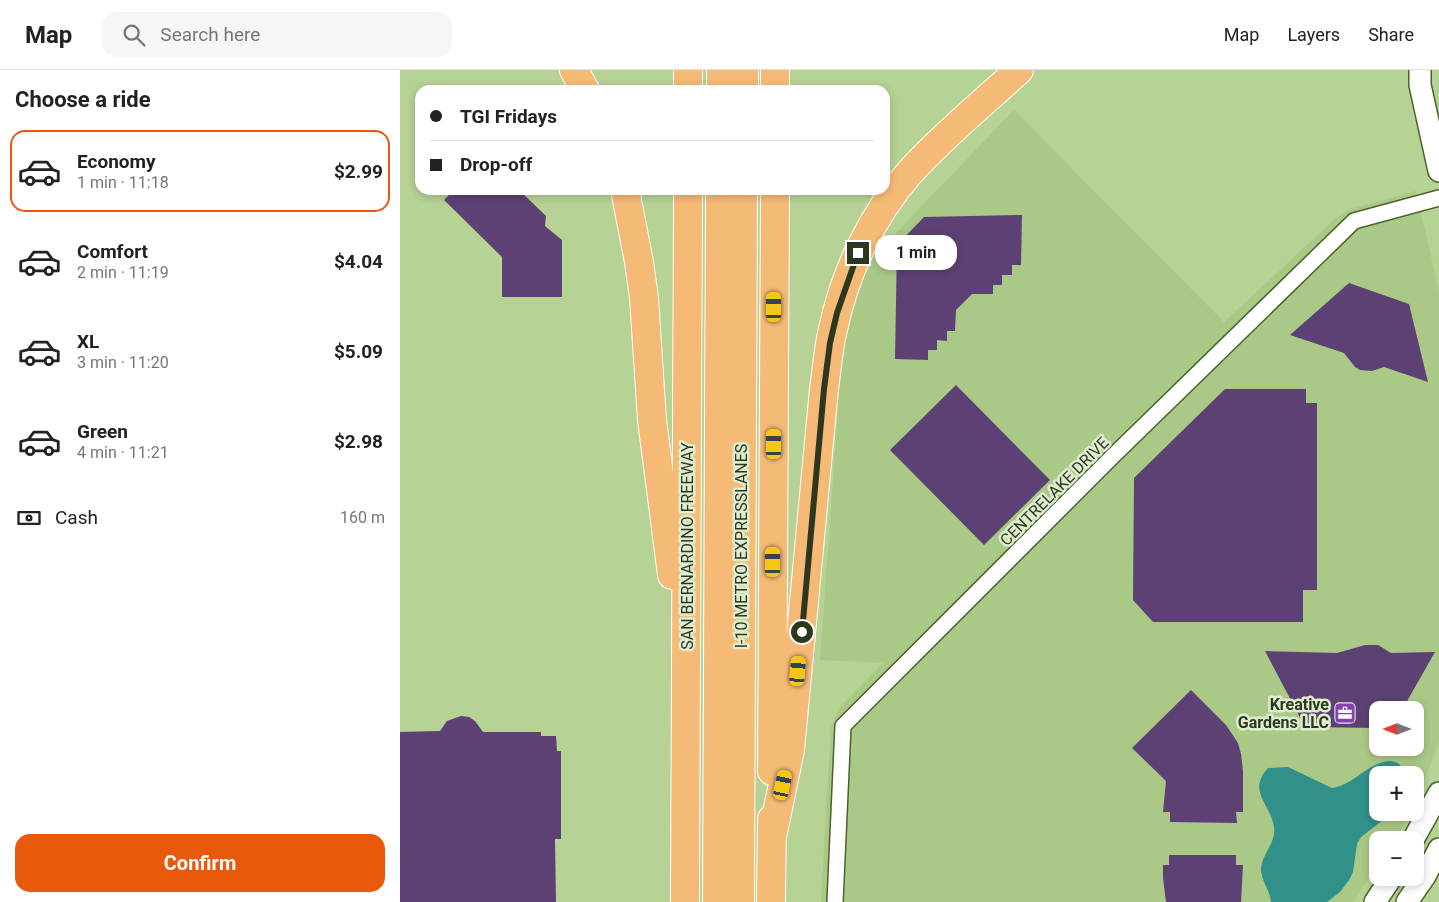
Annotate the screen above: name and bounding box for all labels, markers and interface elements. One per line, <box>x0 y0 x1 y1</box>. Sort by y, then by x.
search box <box>102 12 452 57</box>
text: Map <box>25 21 72 49</box>
icon: search <box>120 21 148 49</box>
text: Search here <box>160 23 260 46</box>
text: Map <box>1224 24 1259 45</box>
text: Layers <box>1287 24 1340 45</box>
text: Share <box>1368 24 1414 45</box>
text: Choose a ride <box>15 87 151 112</box>
text: TGI Fridays <box>460 105 557 128</box>
icon: car <box>17 149 62 194</box>
text: Economy <box>77 150 156 173</box>
text: Drop-off <box>460 153 532 176</box>
text: $2.99 <box>334 160 383 183</box>
text: 1 min · 11:18 <box>77 173 169 192</box>
callout: 1 min <box>876 236 958 270</box>
icon: car <box>17 239 62 284</box>
text: Comfort <box>77 240 148 263</box>
route end <box>847 242 869 264</box>
text: 1 min <box>896 243 936 262</box>
text: $4.04 <box>334 250 383 273</box>
text: 2 min · 11:19 <box>77 263 169 282</box>
car <box>766 292 781 322</box>
icon: car <box>17 329 62 374</box>
text: XL <box>77 330 99 353</box>
text: $5.09 <box>334 340 383 363</box>
text: 3 min · 11:20 <box>77 353 169 372</box>
icon: car <box>17 419 62 464</box>
text: Green <box>77 420 128 443</box>
car <box>766 429 781 459</box>
text: $2.98 <box>334 430 383 453</box>
street label: CENTRELAKE DRIVE <box>996 433 1113 550</box>
street label: SAN BERNARDINO FREEWAY <box>678 442 697 650</box>
text: 4 min · 11:21 <box>77 443 169 462</box>
street label: I-10 METRO EXPRESSLANES <box>732 444 751 648</box>
icon: cash <box>15 504 43 532</box>
text: Cash <box>55 506 98 529</box>
text: 160 m <box>340 508 385 527</box>
car <box>765 547 780 577</box>
route start <box>791 621 813 643</box>
car <box>789 655 806 687</box>
place label: Kreative Gardens LLC <box>1238 695 1329 732</box>
office icon: Kreative Gardens LLC <box>1333 701 1357 725</box>
north arrow <box>1369 701 1424 756</box>
map controls <box>1369 701 1424 886</box>
button: + <box>1369 766 1424 821</box>
car <box>772 769 793 801</box>
button: − <box>1369 831 1424 886</box>
button: Confirm <box>15 834 385 892</box>

